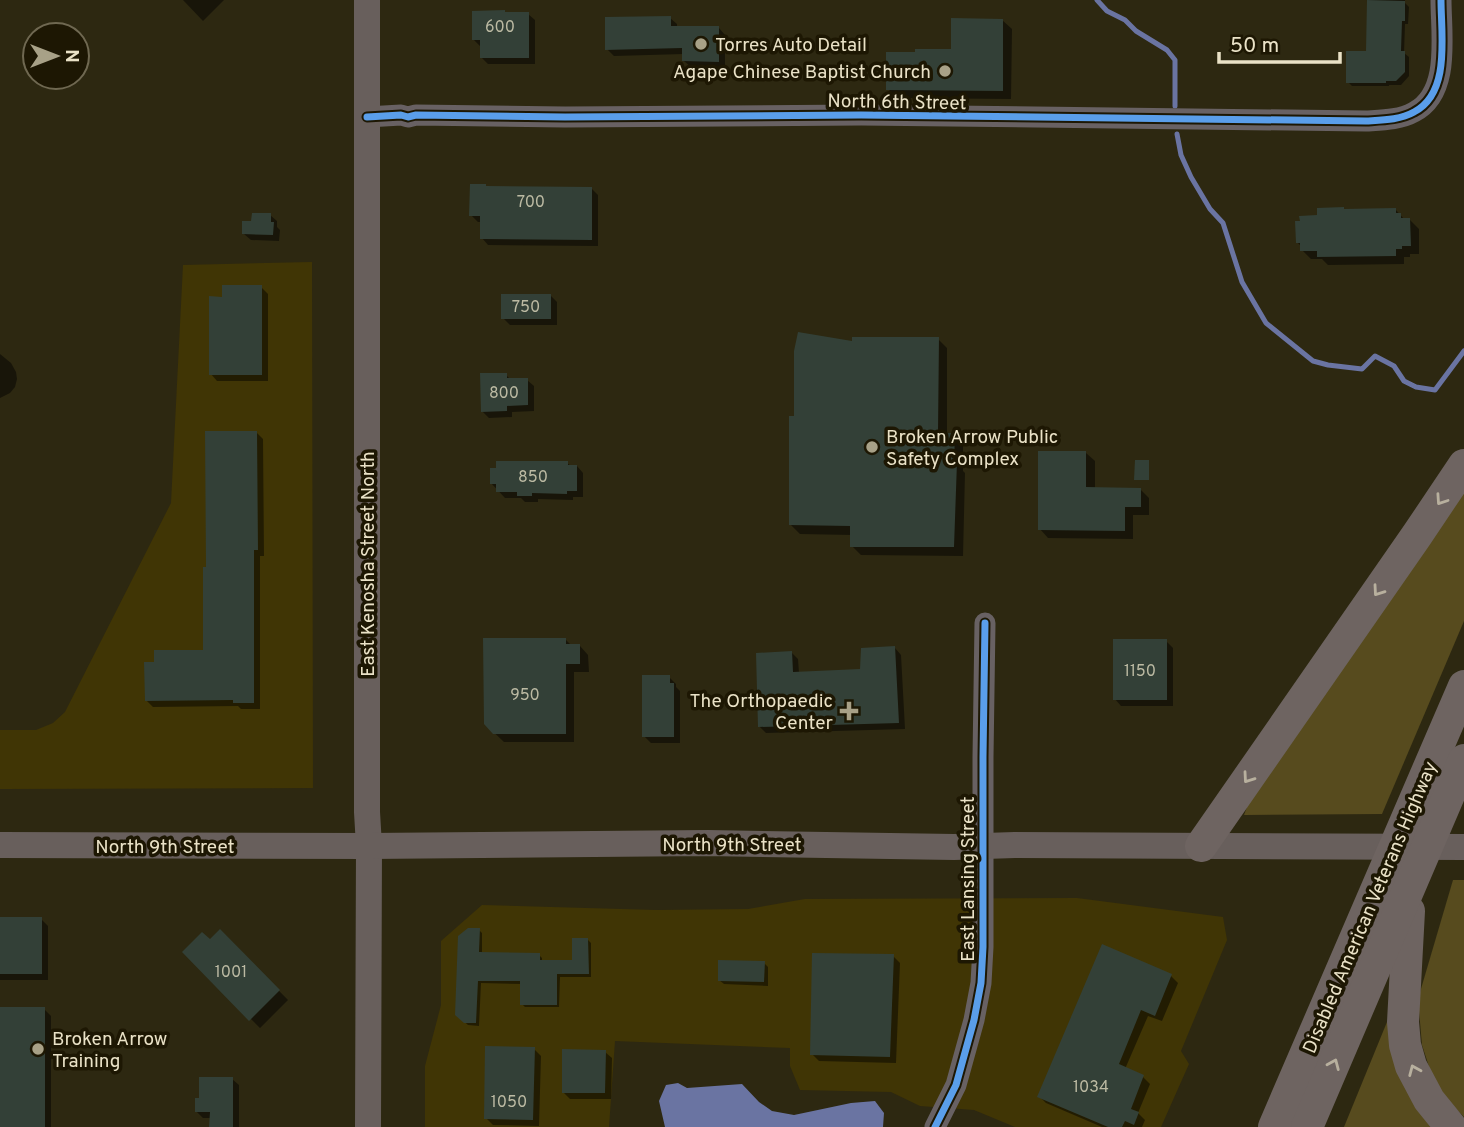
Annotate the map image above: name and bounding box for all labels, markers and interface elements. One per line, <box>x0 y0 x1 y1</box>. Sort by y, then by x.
house number: 600 <box>485 18 515 38</box>
north arrow <box>21 21 91 91</box>
scale bar <box>1219 21 1340 65</box>
text: 50 m <box>1230 33 1279 60</box>
place label: Torres Auto Detail <box>715 34 867 58</box>
marker: Torres Auto Detail <box>693 36 709 52</box>
text: N <box>59 49 83 63</box>
place label: Agape Chinese Baptist Church <box>673 61 931 85</box>
marker: Agape Chinese Baptist Church <box>937 63 953 79</box>
street label: North 6th Street <box>827 90 967 116</box>
house number: 700 <box>517 193 545 213</box>
house number: 750 <box>512 298 540 318</box>
house number: 800 <box>489 384 519 404</box>
place label: Broken Arrow Public Safety Complex <box>886 426 1058 472</box>
marker: Broken Arrow Public Safety Complex <box>864 439 880 455</box>
street label: East Kenosha Street North <box>357 451 381 677</box>
house number: 850 <box>518 468 548 488</box>
one-way arrow <box>1436 492 1449 505</box>
one-way arrow <box>1374 583 1386 596</box>
house number: 1150 <box>1124 662 1156 682</box>
house number: 950 <box>510 686 540 706</box>
place label: The Orthopaedic Center <box>689 690 834 736</box>
marker: The Orthopaedic Center <box>839 701 859 721</box>
street label: Disabled American Veterans Highway <box>1298 758 1443 1057</box>
one-way arrow <box>1244 770 1256 783</box>
street label: East Lansing Street <box>957 796 981 962</box>
street label: North 9th Street <box>662 834 802 858</box>
street label: North 9th Street <box>95 836 235 860</box>
house number: 1001 <box>215 963 247 983</box>
place label: Broken Arrow Training <box>52 1028 167 1074</box>
marker: Broken Arrow Training <box>30 1041 46 1057</box>
one-way arrow <box>1326 1059 1340 1071</box>
one-way arrow <box>1408 1065 1422 1077</box>
house number: 1034 <box>1073 1078 1109 1098</box>
house number: 1050 <box>491 1093 527 1113</box>

